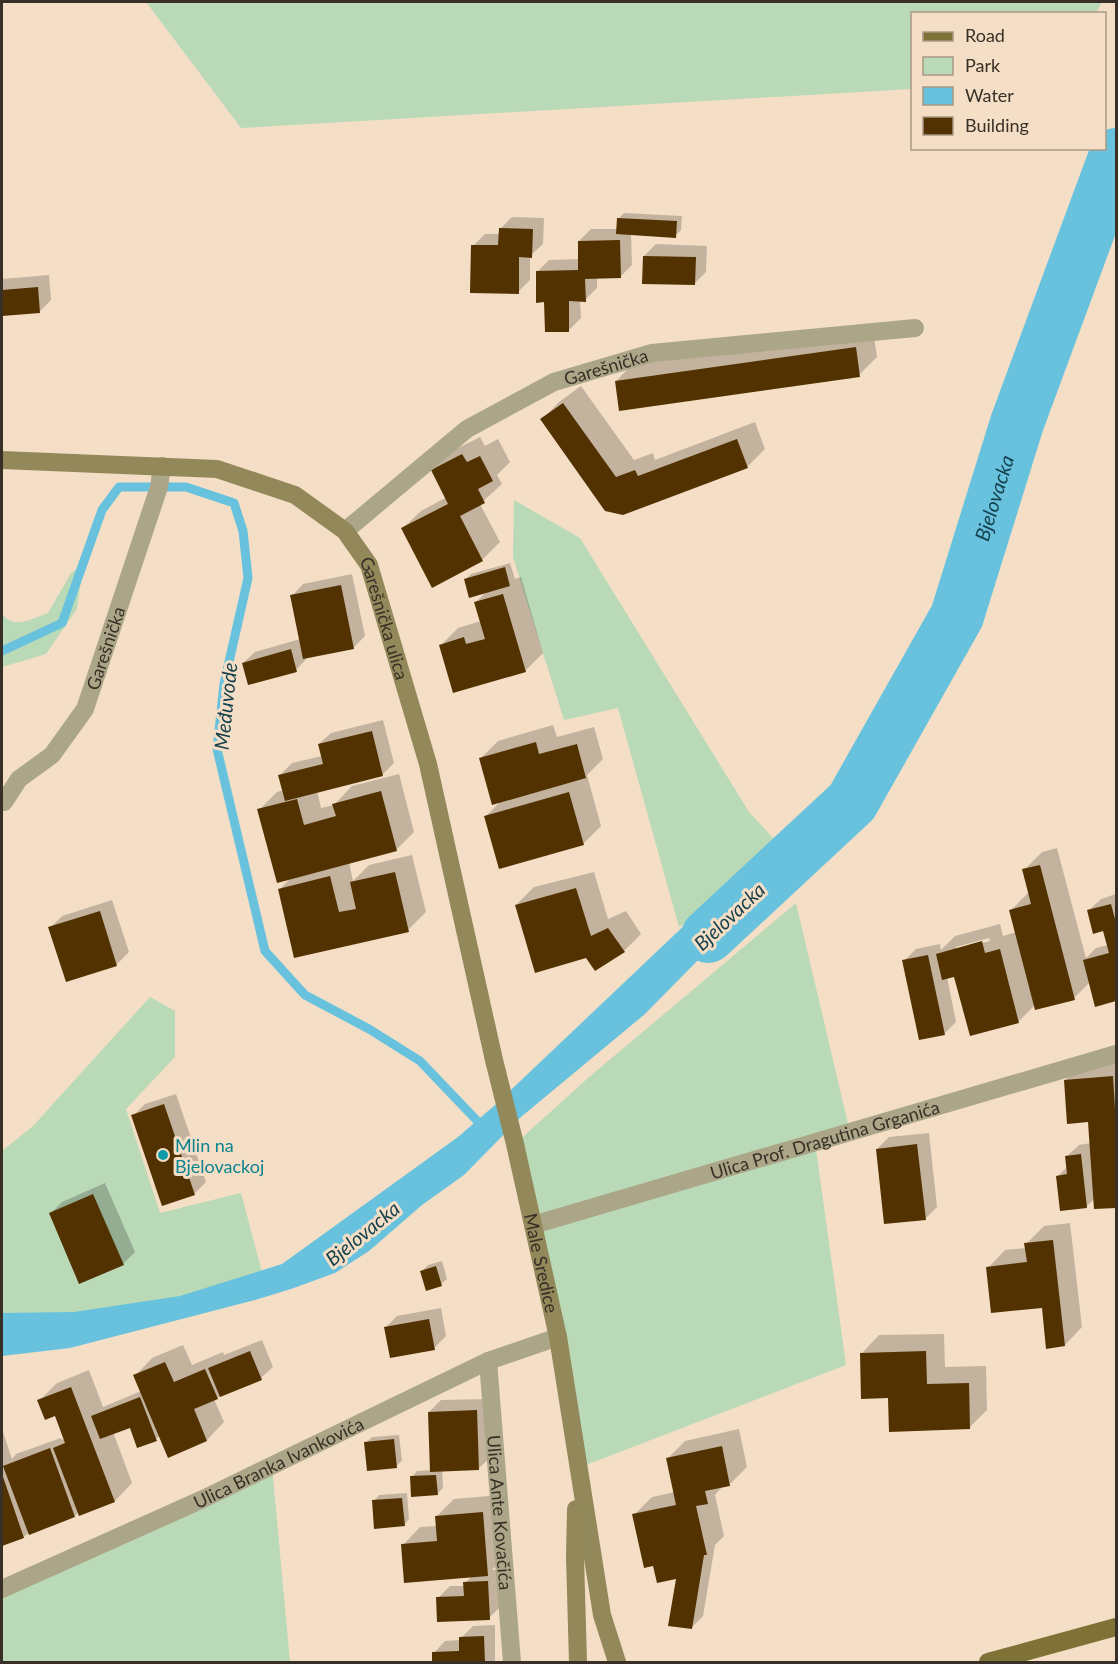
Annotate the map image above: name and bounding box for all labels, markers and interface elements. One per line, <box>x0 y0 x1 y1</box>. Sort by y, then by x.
legend <box>911 12 1106 150</box>
text: Road <box>965 24 1005 46</box>
text: Park <box>965 54 1001 76</box>
text: Water <box>965 84 1014 106</box>
text: Building <box>965 114 1029 136</box>
street label: Garešnička <box>561 344 651 389</box>
water label: Bjelovacka <box>969 452 1018 544</box>
street label: Garešnička ulica <box>355 552 413 682</box>
street label: Garešnička <box>81 604 129 693</box>
water label: Međuvode <box>208 661 242 751</box>
water label: Bjelovacka <box>688 877 770 955</box>
street label: Ulica Prof. Dragutina Grganića <box>707 1095 942 1183</box>
place label: Mlin na Bjelovackoj <box>175 1134 264 1177</box>
marker: Mlin na Bjelovackoj <box>156 1148 170 1162</box>
water label: Bjelovacka <box>320 1196 404 1270</box>
street label: Male Sredice <box>520 1211 563 1315</box>
street label: Ulica Branka Ivankovića <box>190 1412 367 1513</box>
street label: Ulica Ante Kovačića <box>483 1434 517 1591</box>

